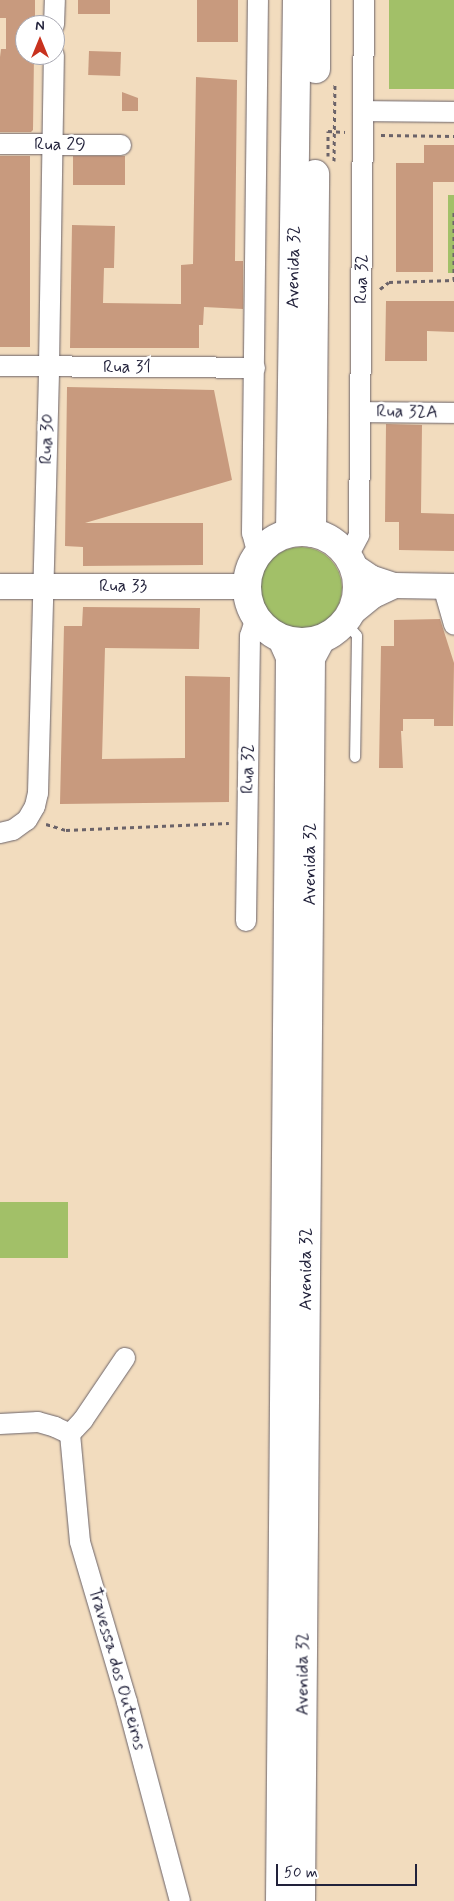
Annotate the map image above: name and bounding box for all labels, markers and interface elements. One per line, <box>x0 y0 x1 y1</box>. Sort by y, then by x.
north arrow <box>15 15 65 65</box>
text: N <box>35 17 45 35</box>
street label: Rua 29 <box>34 134 86 156</box>
street label: Avenida 32 <box>282 225 306 309</box>
street label: Rua 32 <box>351 254 373 304</box>
street label: Rua 31 <box>103 356 151 378</box>
street label: Rua 32A <box>376 401 438 423</box>
street label: Rua 30 <box>35 413 59 465</box>
street label: Rua 33 <box>99 575 147 597</box>
street label: Rua 32 <box>237 744 259 794</box>
street label: Avenida 32 <box>299 823 321 905</box>
street label: Avenida 32 <box>295 1228 317 1310</box>
street label: Travessa dos Outeiros <box>84 1588 150 1750</box>
street label: Avenida 32 <box>292 1633 314 1715</box>
scale bar <box>279 1854 420 1886</box>
text: 50 m <box>284 1863 318 1883</box>

